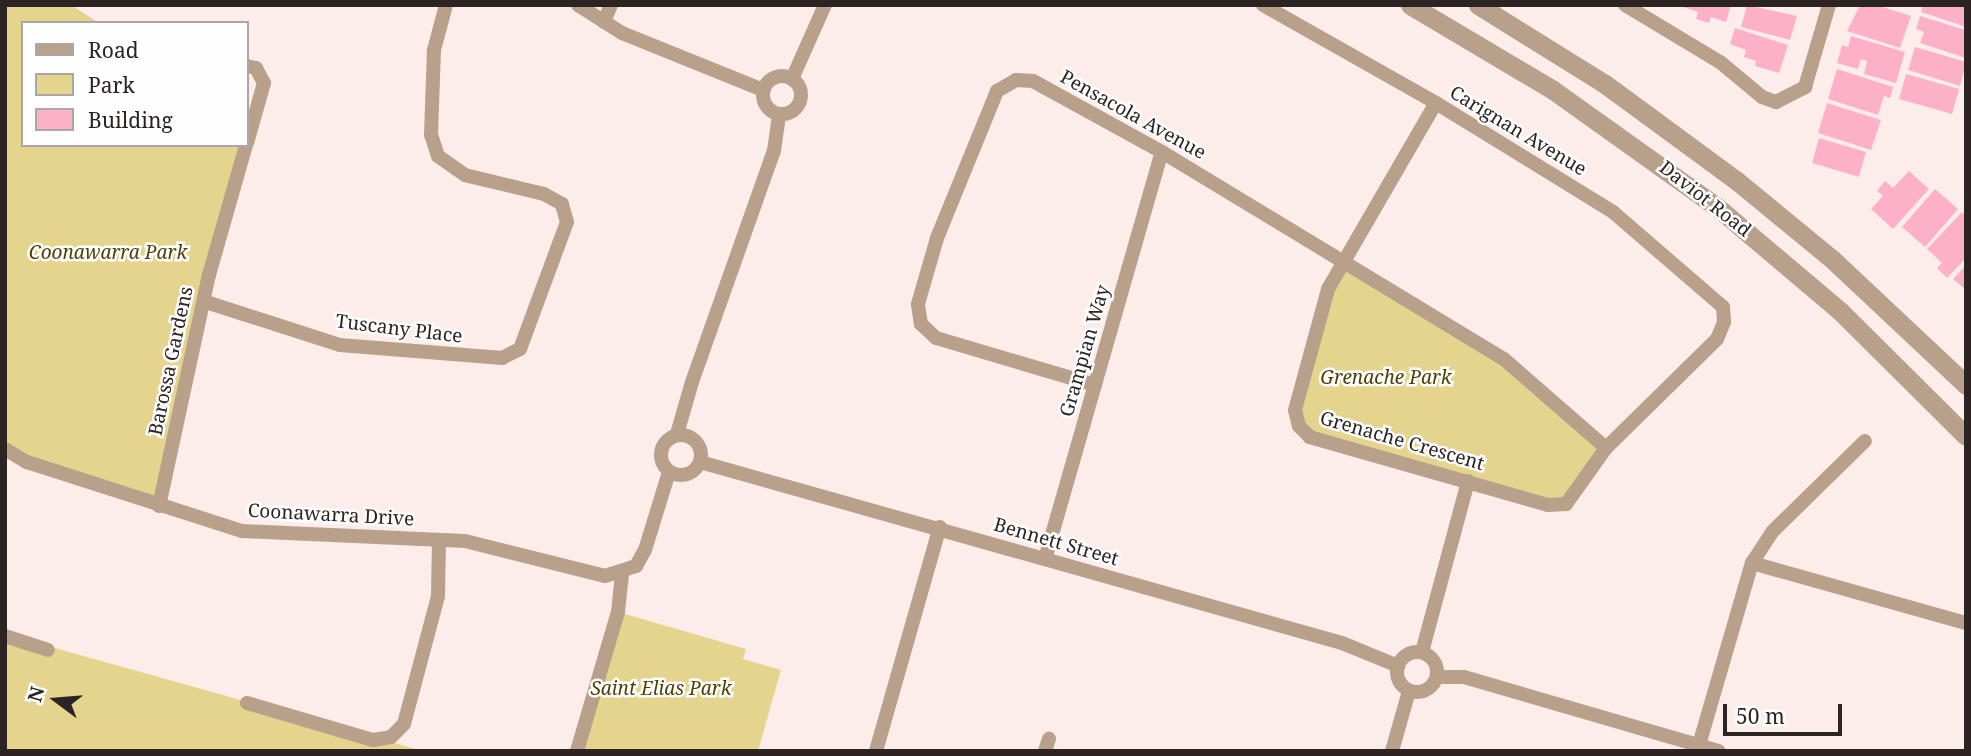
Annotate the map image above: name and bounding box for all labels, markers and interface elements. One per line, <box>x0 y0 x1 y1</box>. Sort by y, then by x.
legend <box>21 21 248 147</box>
text: Road <box>88 36 139 64</box>
street label: Pensacola Avenue <box>1056 66 1210 164</box>
text: Park <box>88 71 135 99</box>
street label: Carignan Avenue <box>1445 81 1591 181</box>
text: Building <box>88 106 173 134</box>
street label: Daviot Road <box>1655 156 1755 242</box>
park label: Coonawarra Park <box>29 242 187 264</box>
street label: Grampian Way <box>1055 282 1115 420</box>
street label: Barossa Gardens <box>144 284 198 438</box>
street label: Tuscany Place <box>334 310 464 348</box>
park label: Grenache Park <box>1320 367 1452 389</box>
street label: Grenache Crescent <box>1317 407 1487 475</box>
street label: Coonawarra Drive <box>247 499 415 531</box>
street label: Bennett Street <box>991 513 1121 571</box>
north arrow <box>21 665 91 735</box>
park label: Saint Elias Park <box>590 678 732 700</box>
text: N <box>21 683 50 705</box>
scale bar <box>1726 690 1845 734</box>
text: 50 m <box>1736 702 1785 730</box>

